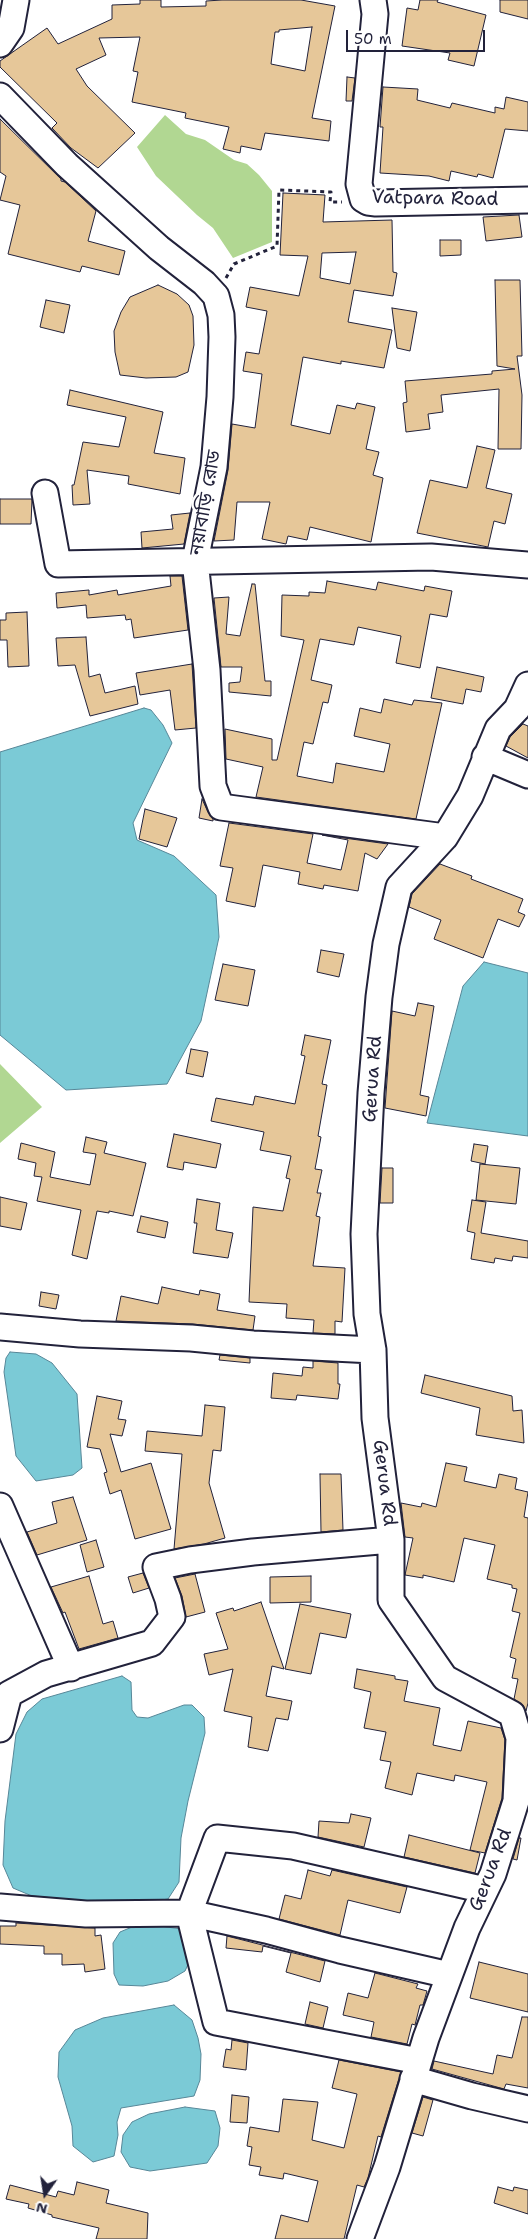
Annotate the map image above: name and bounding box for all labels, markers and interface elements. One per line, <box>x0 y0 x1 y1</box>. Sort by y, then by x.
scale bar <box>348 20 487 52</box>
text: 50 m <box>354 29 392 49</box>
street label: Vatpara Road <box>371 186 499 212</box>
street label: নয়াবাড়ি রোড <box>186 449 226 557</box>
street label: Gerua Rd <box>359 1035 387 1123</box>
street label: Gerua Rd <box>367 1438 401 1528</box>
street label: Gerua Rd <box>465 1825 517 1915</box>
north arrow <box>20 2169 70 2219</box>
text: N <box>34 2199 49 2219</box>

